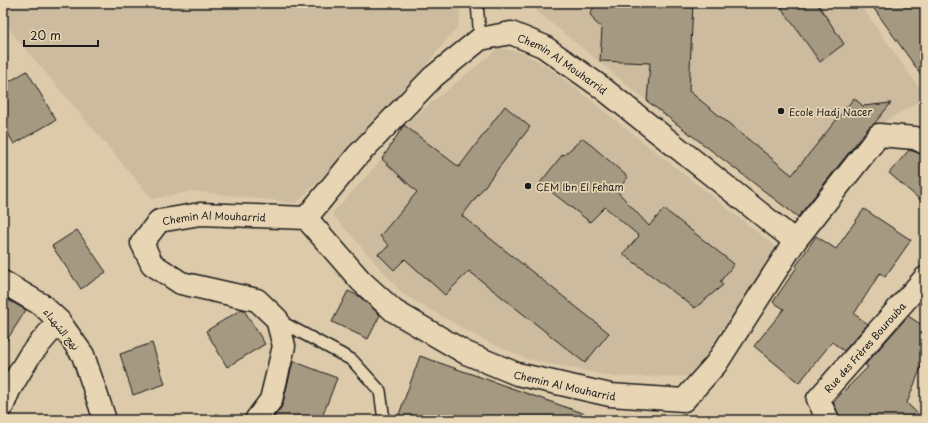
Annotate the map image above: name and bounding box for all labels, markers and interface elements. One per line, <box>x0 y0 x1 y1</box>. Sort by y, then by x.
scale bar <box>24 22 98 48</box>
text: 20 m <box>30 26 61 44</box>
street label: Chemin Al Mouharrid <box>516 29 611 97</box>
place label: Ecole Hadj Nacer <box>789 104 872 119</box>
marker: Ecole Hadj Nacer <box>776 106 786 116</box>
place label: CEM Ibn El Feham <box>536 179 624 194</box>
marker: CEM Ibn El Feham <box>523 181 533 191</box>
street label: Chemin Al Mouharrid <box>161 206 266 228</box>
street label: Rue des Frères Bourouba <box>820 298 909 395</box>
street label: نهج الشهداء <box>40 305 84 354</box>
street label: Chemin Al Mouharrid <box>512 366 616 403</box>

